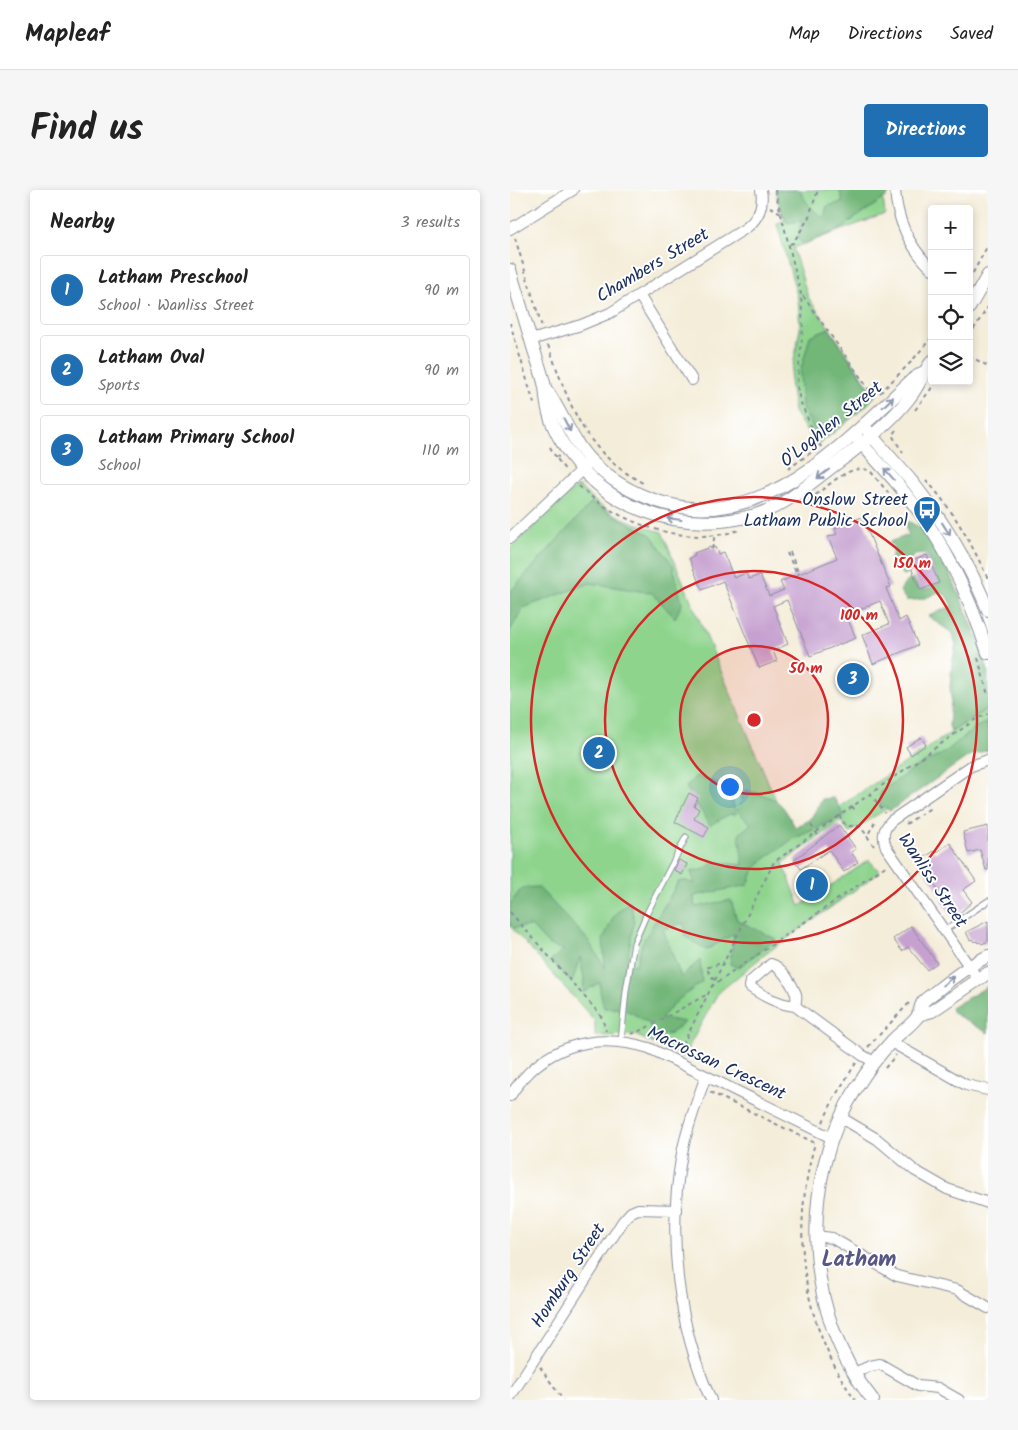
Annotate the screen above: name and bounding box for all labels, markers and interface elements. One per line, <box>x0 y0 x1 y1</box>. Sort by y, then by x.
text: Mapleaf <box>25 15 109 54</box>
text: Map <box>788 20 820 49</box>
text: Directions <box>848 20 922 49</box>
text: Saved <box>950 20 993 49</box>
text: Find us <box>30 102 143 158</box>
button: Directions <box>864 104 988 157</box>
map controls <box>928 205 973 385</box>
button: + <box>928 205 973 250</box>
text: Nearby <box>50 206 115 239</box>
text: 3 results <box>401 210 460 235</box>
street label: Chambers Street <box>591 220 716 311</box>
button: − <box>928 250 973 295</box>
text: Latham Preschool <box>98 263 248 293</box>
text: 1 <box>65 278 69 303</box>
text: 90 m <box>424 278 459 303</box>
text: School · Wanliss Street <box>98 293 254 318</box>
button: locate <box>928 295 973 340</box>
button: layers <box>928 340 973 385</box>
text: Latham Oval <box>98 343 204 373</box>
text: 2 <box>62 358 72 383</box>
text: 90 m <box>424 358 459 383</box>
text: Sports <box>98 373 140 398</box>
street label: O'Loghlen Street <box>774 374 890 476</box>
one-way arrow <box>882 396 895 408</box>
one-way arrow <box>563 417 572 432</box>
text: Latham Primary School <box>98 423 294 453</box>
text: 3 <box>63 438 71 463</box>
text: 110 m <box>422 438 459 463</box>
text: School <box>98 453 141 478</box>
one-way arrow <box>817 468 830 479</box>
one-way arrow <box>883 468 895 481</box>
place label: Onslow Street Latham Public School <box>743 486 909 536</box>
bus stop icon: Onslow Street Latham Public School <box>912 495 942 534</box>
one-way arrow <box>666 514 682 524</box>
one-way arrow <box>941 521 951 535</box>
text: 150 m <box>893 552 931 576</box>
text: 100 m <box>840 604 878 628</box>
text: 50 m <box>788 657 823 681</box>
pin: 3 <box>837 660 869 698</box>
centre of rings <box>745 711 763 729</box>
pin: 2 <box>583 734 615 772</box>
your location <box>717 774 743 800</box>
street label: Wanliss Street <box>889 828 975 935</box>
pin: 1 <box>796 866 828 904</box>
one-way arrow <box>941 976 954 987</box>
street label: Macrossan Crescent <box>642 1019 791 1109</box>
street label: Homburg Street <box>524 1217 614 1334</box>
district label: Latham <box>822 1243 896 1278</box>

